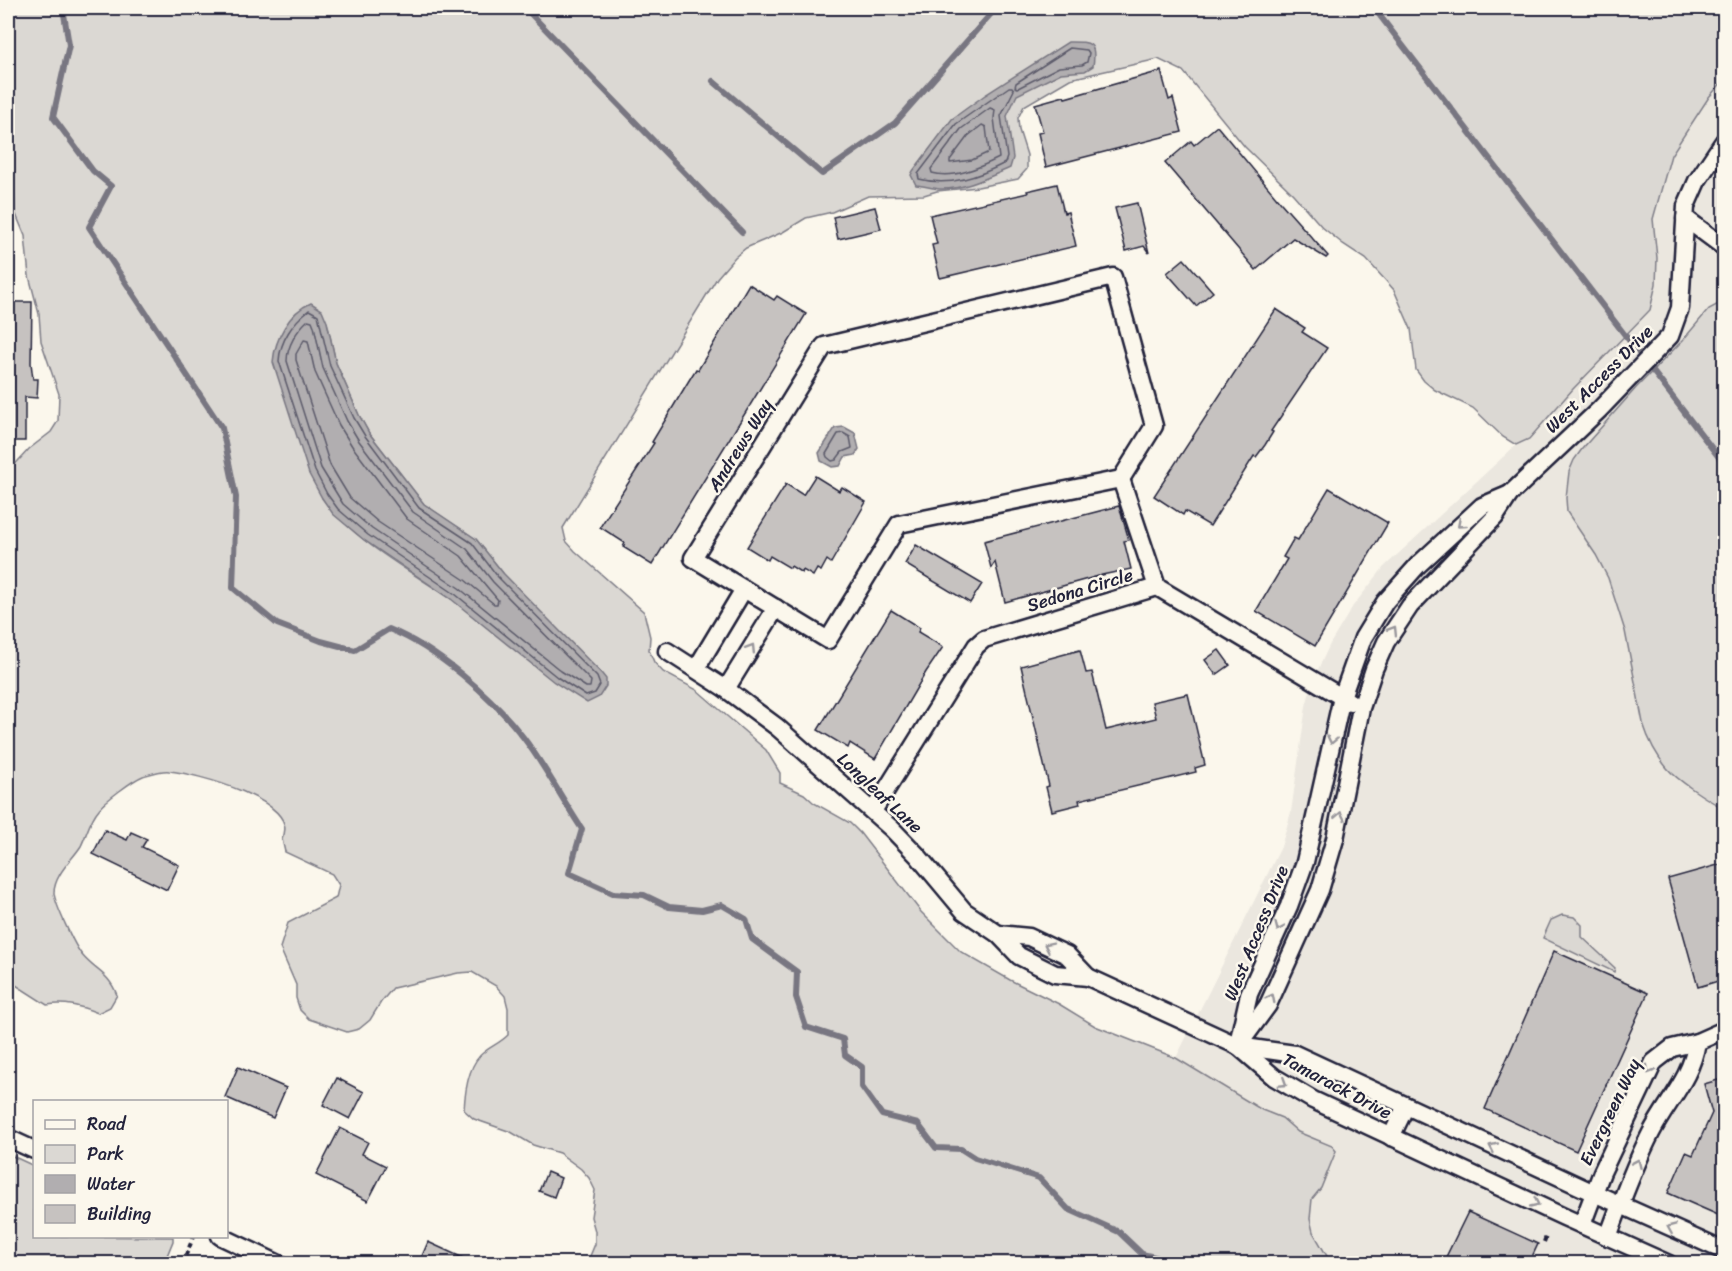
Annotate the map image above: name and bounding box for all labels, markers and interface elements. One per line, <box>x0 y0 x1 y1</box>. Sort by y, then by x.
street label: West Access Drive <box>1537 317 1661 441</box>
street label: Andrews Way <box>698 391 782 499</box>
one-way arrow <box>1457 517 1468 528</box>
street label: Sedona Circle <box>1023 559 1137 621</box>
one-way arrow <box>1386 626 1398 636</box>
one-way arrow <box>744 644 755 655</box>
one-way arrow <box>1326 735 1339 745</box>
street label: Longleaf Lane <box>829 744 931 842</box>
one-way arrow <box>1333 811 1346 821</box>
street label: West Access Drive <box>1214 860 1298 1006</box>
one-way arrow <box>1274 921 1286 932</box>
one-way arrow <box>1043 942 1054 954</box>
one-way arrow <box>1264 993 1275 1004</box>
street label: Tamarack Drive <box>1276 1044 1398 1128</box>
street label: Evergreen Way <box>1570 1052 1650 1171</box>
one-way arrow <box>1646 1064 1657 1074</box>
one-way arrow <box>1276 1076 1287 1087</box>
legend <box>33 1100 228 1238</box>
text: Road <box>87 1108 127 1140</box>
text: Park <box>87 1138 124 1170</box>
one-way arrow <box>1489 1142 1500 1154</box>
one-way arrow <box>1630 1158 1642 1169</box>
text: Water <box>87 1168 136 1200</box>
one-way arrow <box>1528 1196 1539 1208</box>
text: Building <box>87 1198 151 1230</box>
one-way arrow <box>1666 1223 1677 1235</box>

